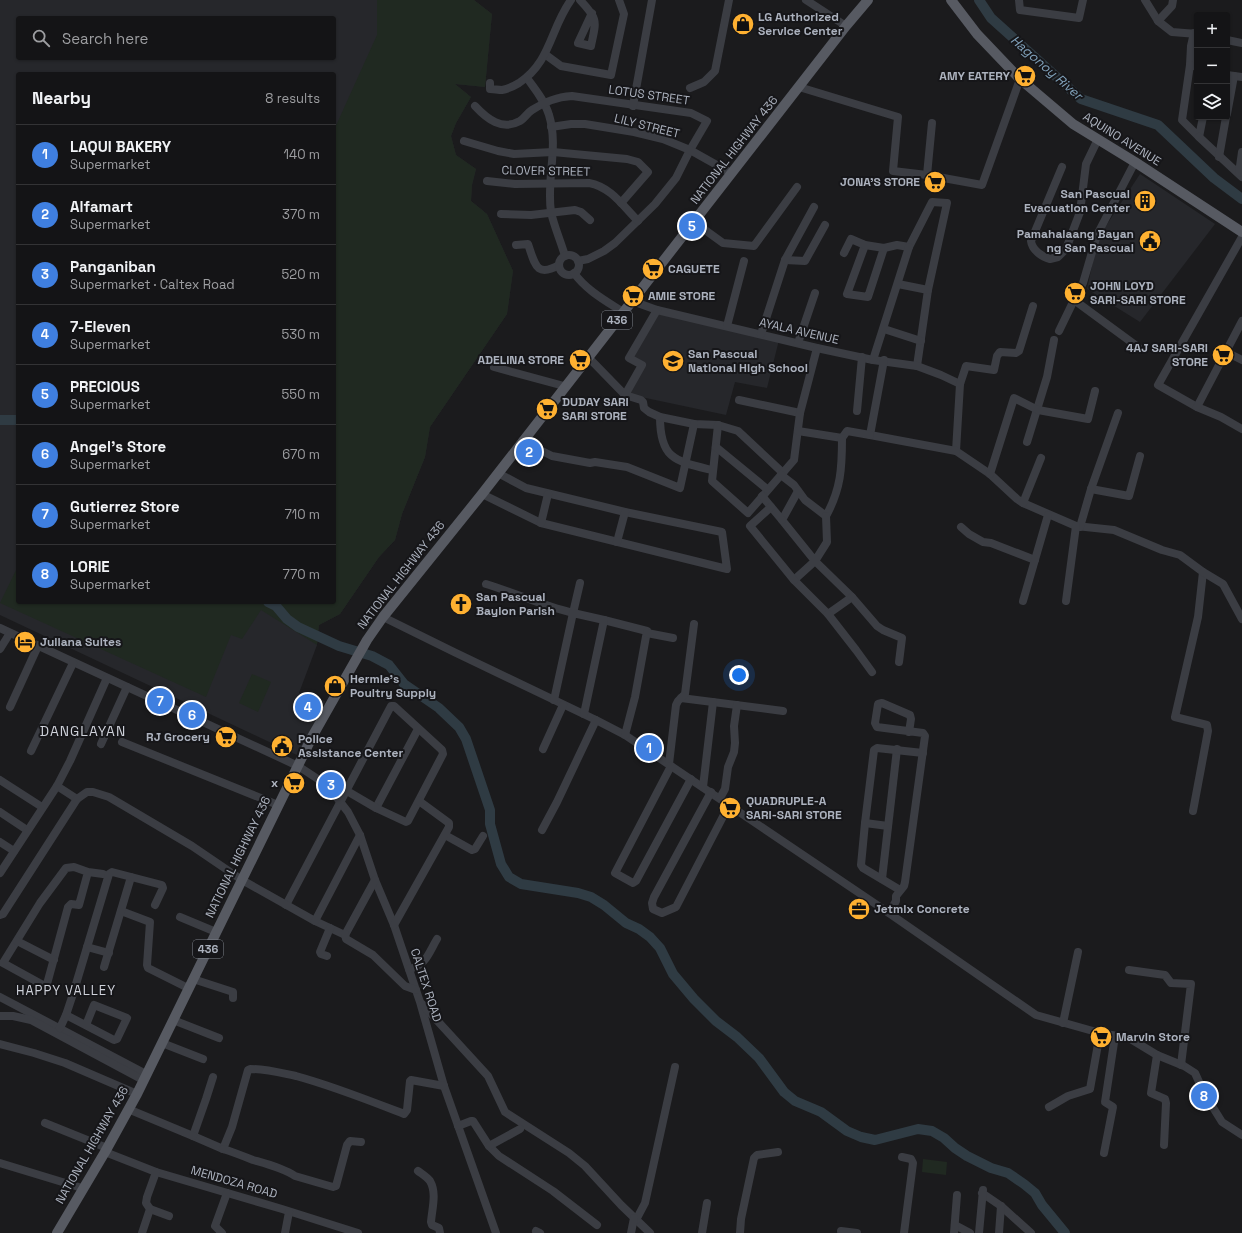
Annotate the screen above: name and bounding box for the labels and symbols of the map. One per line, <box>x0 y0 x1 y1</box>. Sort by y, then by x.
place label: LG Authorized Service Center <box>758 9 843 39</box>
shop icon: LG Authorized Service Center <box>730 11 756 37</box>
water label: Hagonoy River <box>1007 31 1088 105</box>
supermarket icon: AMY EATERY <box>1012 63 1038 89</box>
place label: AMY EATERY <box>939 68 1010 84</box>
street label: LOTUS STREET <box>607 81 691 109</box>
street label: NATIONAL HIGHWAY 436 <box>687 93 781 207</box>
street label: AQUINO AVENUE <box>1080 109 1164 170</box>
street label: LILY STREET <box>613 110 681 142</box>
street label: CLOVER STREET <box>501 162 591 180</box>
supermarket icon: JONA'S STORE <box>922 169 948 195</box>
place label: JONA'S STORE <box>840 174 920 190</box>
place label: San Pascual Evacuation Center <box>1024 186 1130 216</box>
building icon: San Pascual Evacuation Center <box>1132 188 1158 214</box>
pin: 5 <box>679 211 705 241</box>
place label: Pamahalaang Bayan ng San Pascual <box>1017 226 1134 256</box>
public building icon: Pamahalaang Bayan ng San Pascual <box>1137 228 1163 254</box>
supermarket icon: CAGUETE <box>640 256 666 282</box>
place label: CAGUETE <box>668 261 720 277</box>
place label: JOHN LOYD SARI-SARI STORE <box>1090 278 1186 308</box>
supermarket icon: JOHN LOYD SARI-SARI STORE <box>1062 280 1088 306</box>
supermarket icon: AMIE STORE <box>620 283 646 309</box>
place label: AMIE STORE <box>648 288 715 304</box>
road number: 436 <box>602 311 632 329</box>
street label: AYALA AVENUE <box>758 314 841 348</box>
place label: 4AJ SARI-SARI STORE <box>1126 340 1208 370</box>
supermarket icon: 4AJ SARI-SARI STORE <box>1210 342 1236 368</box>
place label: San Pascual National High School <box>688 346 808 376</box>
supermarket icon: ADELINA STORE <box>567 347 593 373</box>
school or university icon: San Pascual National High School <box>660 348 686 374</box>
place label: ADELINA STORE <box>477 352 564 368</box>
place label: DUDAY SARI SARI STORE <box>562 394 629 424</box>
supermarket icon: DUDAY SARI SARI STORE <box>534 396 560 422</box>
pin: 2 <box>516 437 542 467</box>
street label: NATIONAL HIGHWAY 436 <box>354 518 448 632</box>
place label: San Pascual Baylon Parish <box>476 589 555 619</box>
church icon: San Pascual Baylon Parish <box>448 591 474 617</box>
hotel icon: Juliana Suites <box>12 629 38 655</box>
place label: Juliana Suites <box>40 634 121 650</box>
your location <box>729 665 749 685</box>
place label: Hermie's Poultry Supply <box>350 671 436 701</box>
shop icon: Hermie's Poultry Supply <box>322 673 348 699</box>
pin: 7 <box>147 686 173 716</box>
pin: 4 <box>295 692 321 722</box>
pin: 6 <box>179 700 205 730</box>
district label: DANGLAYAN <box>40 722 126 740</box>
supermarket icon: RJ Grocery <box>213 724 239 750</box>
place label: RJ Grocery <box>146 729 210 745</box>
place label: Police Assistance Center <box>298 731 403 761</box>
public building icon: Police Assistance Center <box>269 733 295 759</box>
pin: 1 <box>636 733 662 763</box>
supermarket icon: x <box>281 770 307 796</box>
pin: 3 <box>318 770 344 800</box>
place label: x <box>271 775 278 791</box>
place label: QUADRUPLE-A SARI-SARI STORE <box>746 793 842 823</box>
street label: NATIONAL HIGHWAY 436 <box>202 794 274 920</box>
supermarket icon: QUADRUPLE-A SARI-SARI STORE <box>717 795 743 821</box>
office icon: Jetmix Concrete <box>846 896 872 922</box>
place label: Jetmix Concrete <box>874 901 970 917</box>
road number: 436 <box>193 940 223 958</box>
street label: CALTEX ROAD <box>407 946 445 1024</box>
district label: HAPPY VALLEY <box>16 982 116 999</box>
supermarket icon: Marvin Store <box>1088 1024 1114 1050</box>
place label: Marvin Store <box>1116 1029 1190 1045</box>
pin: 8 <box>1191 1081 1217 1111</box>
street label: NATIONAL HIGHWAY 436 <box>52 1083 132 1207</box>
street label: MENDOZA ROAD <box>189 1162 279 1202</box>

